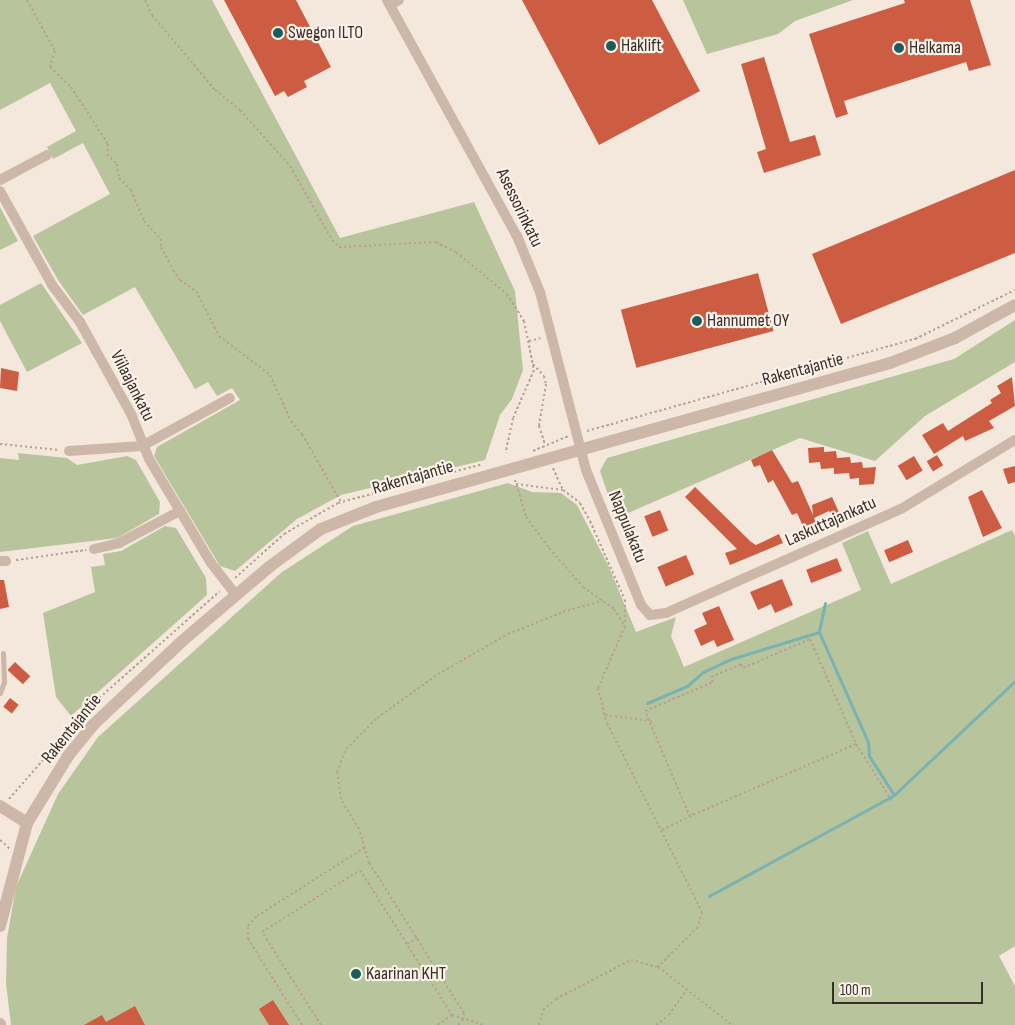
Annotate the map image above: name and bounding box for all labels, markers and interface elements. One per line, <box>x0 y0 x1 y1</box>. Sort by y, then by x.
place label: Swegon ILTO <box>288 22 363 44</box>
marker: Swegon ILTO <box>272 27 284 39</box>
place label: Haklift <box>621 35 662 57</box>
place label: Helkama <box>909 37 961 59</box>
marker: Haklift <box>605 40 617 52</box>
marker: Helkama <box>893 42 905 54</box>
street label: Asessorinkatu <box>491 165 547 251</box>
place label: Hannumet OY <box>707 310 789 332</box>
marker: Hannumet OY <box>691 315 703 327</box>
street label: Viilaajankatu <box>105 347 159 425</box>
street label: Rakentajantie <box>760 349 846 391</box>
street label: Rakentajantie <box>370 456 456 500</box>
street label: Nappulakatu <box>603 488 651 566</box>
street label: Laskuttajankatu <box>782 492 880 552</box>
street label: Rakentajantie <box>37 690 107 768</box>
place label: Kaarinan KHT <box>366 963 446 985</box>
marker: Kaarinan KHT <box>350 968 362 980</box>
scale bar <box>835 972 986 1004</box>
text: 100 m <box>840 981 871 1000</box>

